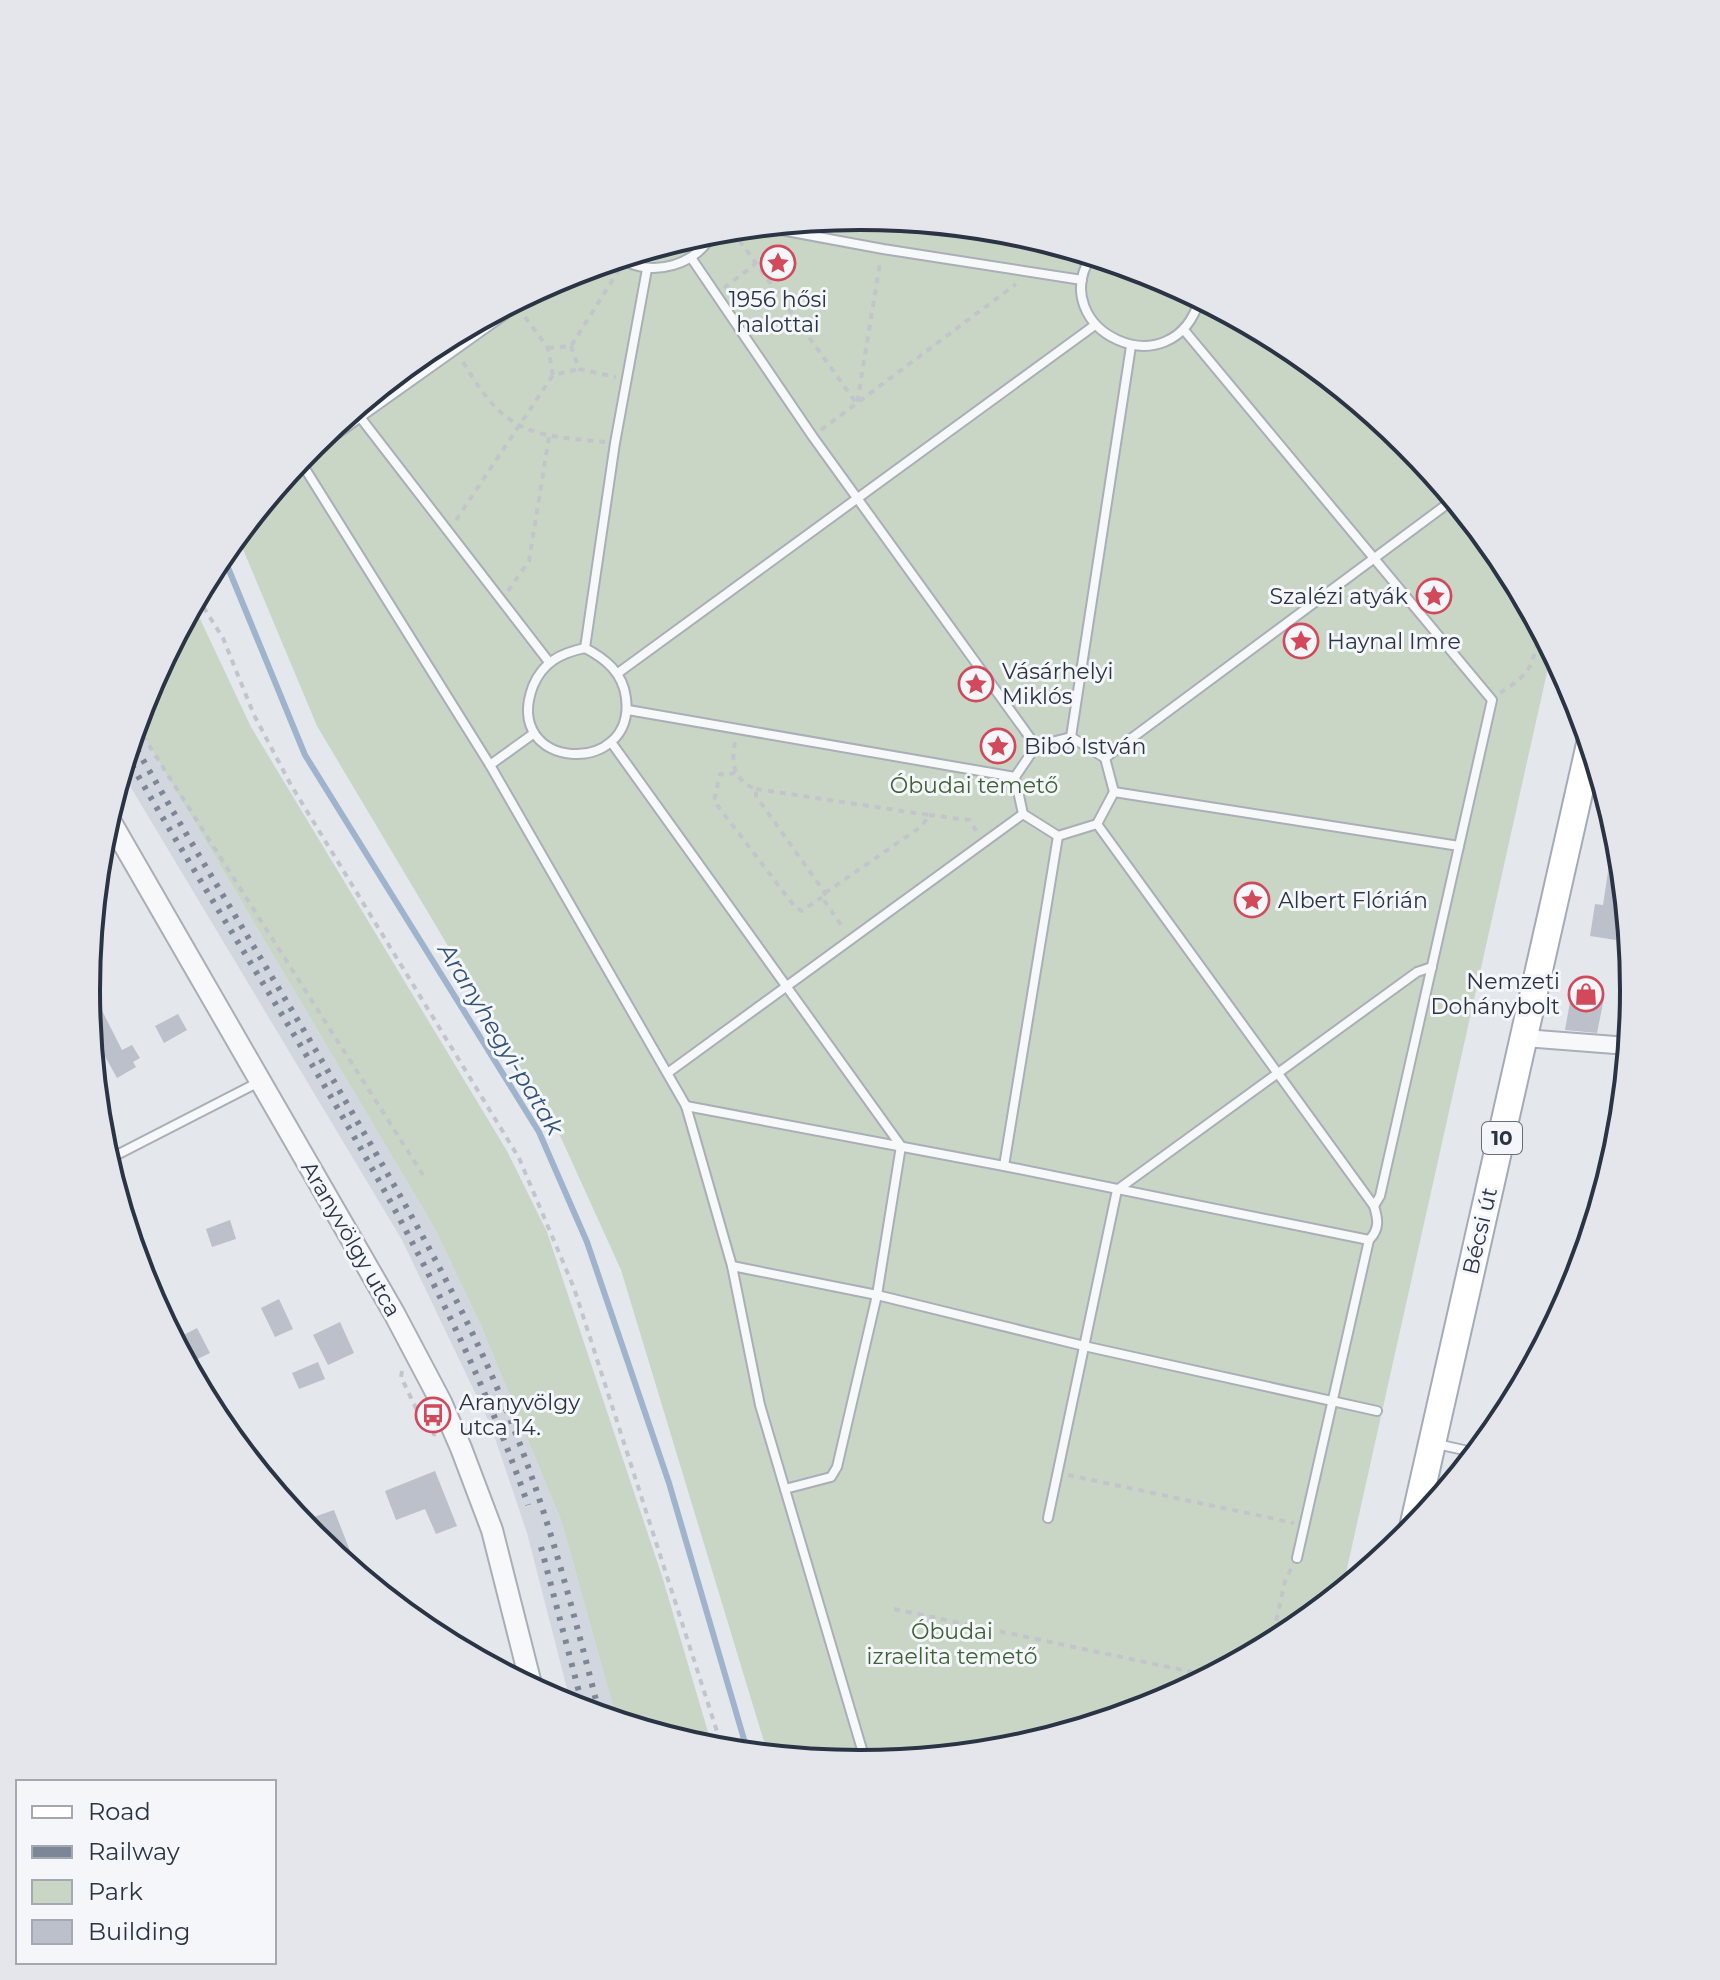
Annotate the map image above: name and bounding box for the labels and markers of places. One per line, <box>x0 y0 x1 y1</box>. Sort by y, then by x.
place icon: 1956 hősi halottai <box>759 244 797 282</box>
place label: 1956 hősi halottai <box>729 286 827 338</box>
place icon: Szalézi atyák <box>1415 577 1453 615</box>
place label: Szalézi atyák <box>1269 583 1409 610</box>
place icon: Haynal Imre <box>1282 622 1320 660</box>
place label: Haynal Imre <box>1327 628 1461 655</box>
place label: Vásárhelyi Miklós <box>1002 658 1113 710</box>
place icon: Vásárhelyi Miklós <box>957 665 995 703</box>
place icon: Bibó István <box>979 727 1017 765</box>
place label: Bibó István <box>1024 733 1146 760</box>
place icon: Albert Flórián <box>1233 881 1271 919</box>
place label: Albert Flórián <box>1278 887 1428 914</box>
place label: Nemzeti Dohánybolt <box>1430 968 1560 1020</box>
shop icon: Nemzeti Dohánybolt <box>1567 975 1605 1013</box>
place label: Aranyvölgy utca 14. <box>459 1389 580 1441</box>
bus stop icon: Aranyvölgy utca 14. <box>414 1396 452 1434</box>

